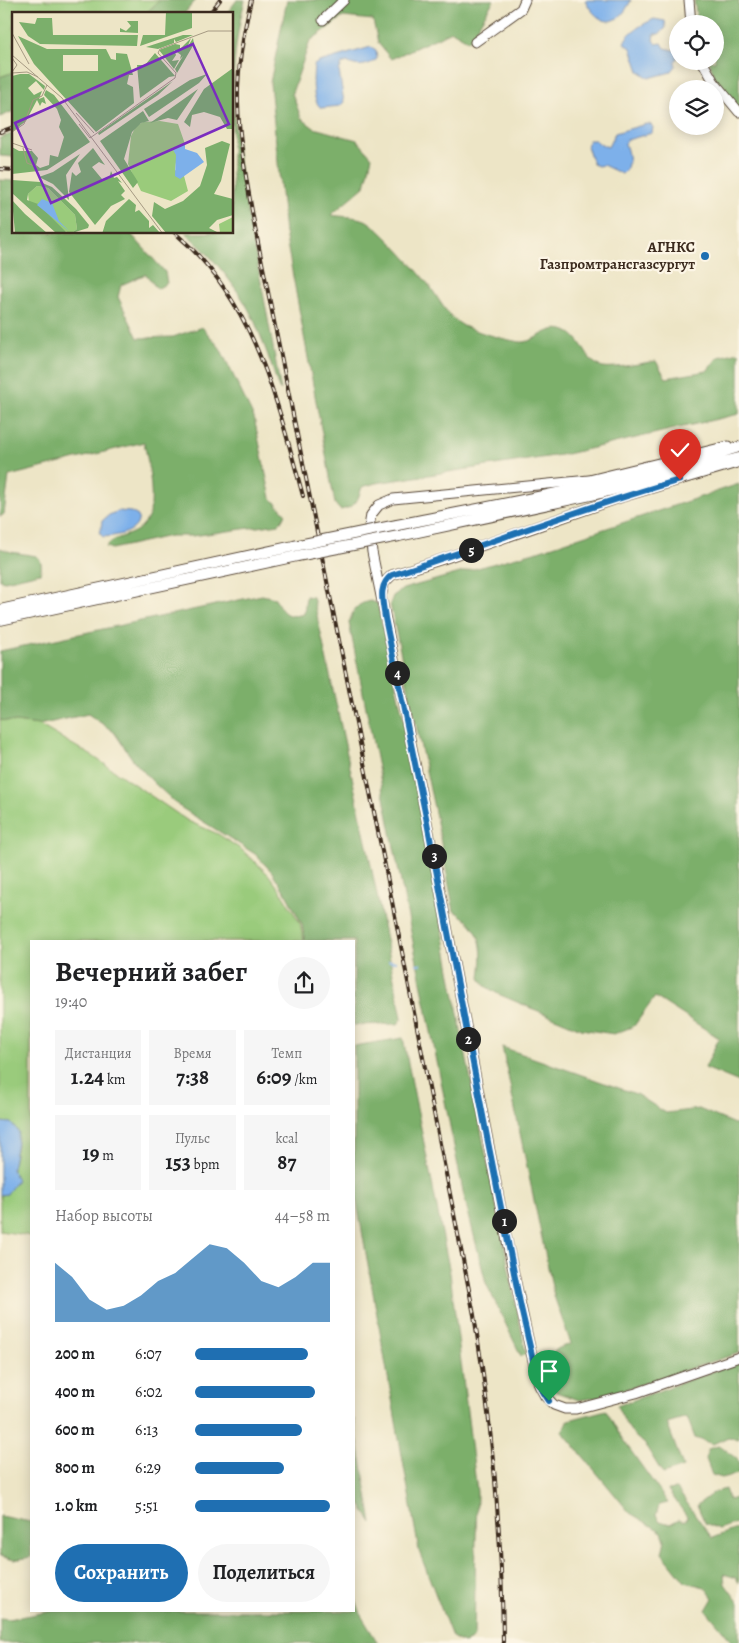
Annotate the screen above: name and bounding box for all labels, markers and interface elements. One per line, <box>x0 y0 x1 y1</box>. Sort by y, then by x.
inset map <box>12 12 234 234</box>
map controls <box>669 15 724 135</box>
button: locate <box>669 15 724 70</box>
button: layers <box>669 80 724 135</box>
place label: АГНКС Газпромтрансгазсургут <box>540 237 695 274</box>
marker: АГНКС Газпромтрансгазсургут <box>699 250 711 262</box>
pin <box>659 429 701 480</box>
icon: check <box>666 436 694 464</box>
pin: 5 <box>458 538 484 562</box>
text: 5 <box>469 541 474 560</box>
pin: 4 <box>384 660 410 686</box>
text: 4 <box>394 664 401 683</box>
pin: 3 <box>422 844 446 868</box>
text: 3 <box>431 847 438 866</box>
text: Вечерний забег <box>55 953 247 991</box>
button: share <box>278 957 330 1009</box>
text: 19:40 <box>55 991 87 1013</box>
pin: 2 <box>456 1026 480 1052</box>
text: 2 <box>465 1030 472 1049</box>
text: Дистанция <box>65 1044 132 1063</box>
text: Время <box>173 1044 212 1063</box>
text: Темп <box>272 1044 302 1063</box>
text: 1.24 <box>71 1063 104 1091</box>
text: 7:38 <box>176 1063 209 1091</box>
text: 6:09 <box>256 1063 291 1091</box>
text: km <box>104 1070 126 1089</box>
text: /km <box>291 1070 317 1089</box>
text: Пульс <box>175 1129 210 1148</box>
text: kcal <box>276 1129 298 1148</box>
text: 19 <box>82 1139 100 1167</box>
text: m <box>100 1146 114 1165</box>
text: 153 <box>165 1148 191 1176</box>
text: 87 <box>277 1148 296 1176</box>
text: bpm <box>191 1155 220 1174</box>
text: Набор высоты <box>55 1205 153 1227</box>
text: 44–58 m <box>275 1205 330 1227</box>
pin: 1 <box>492 1208 516 1234</box>
text: 1 <box>502 1212 507 1231</box>
text: 200 m <box>55 1343 95 1365</box>
text: 6:07 <box>135 1343 161 1365</box>
pin <box>528 1350 570 1401</box>
icon: arrive <box>535 1357 563 1385</box>
text: 400 m <box>55 1381 95 1403</box>
text: 6:02 <box>135 1381 162 1403</box>
text: 600 m <box>55 1419 95 1441</box>
text: 6:13 <box>135 1419 158 1441</box>
text: 800 m <box>55 1457 95 1479</box>
text: 6:29 <box>135 1457 161 1479</box>
text: 1.0 km <box>55 1495 98 1517</box>
text: 5:51 <box>135 1495 158 1517</box>
button: Сохранить <box>55 1544 188 1602</box>
button: Поделиться <box>198 1544 330 1602</box>

